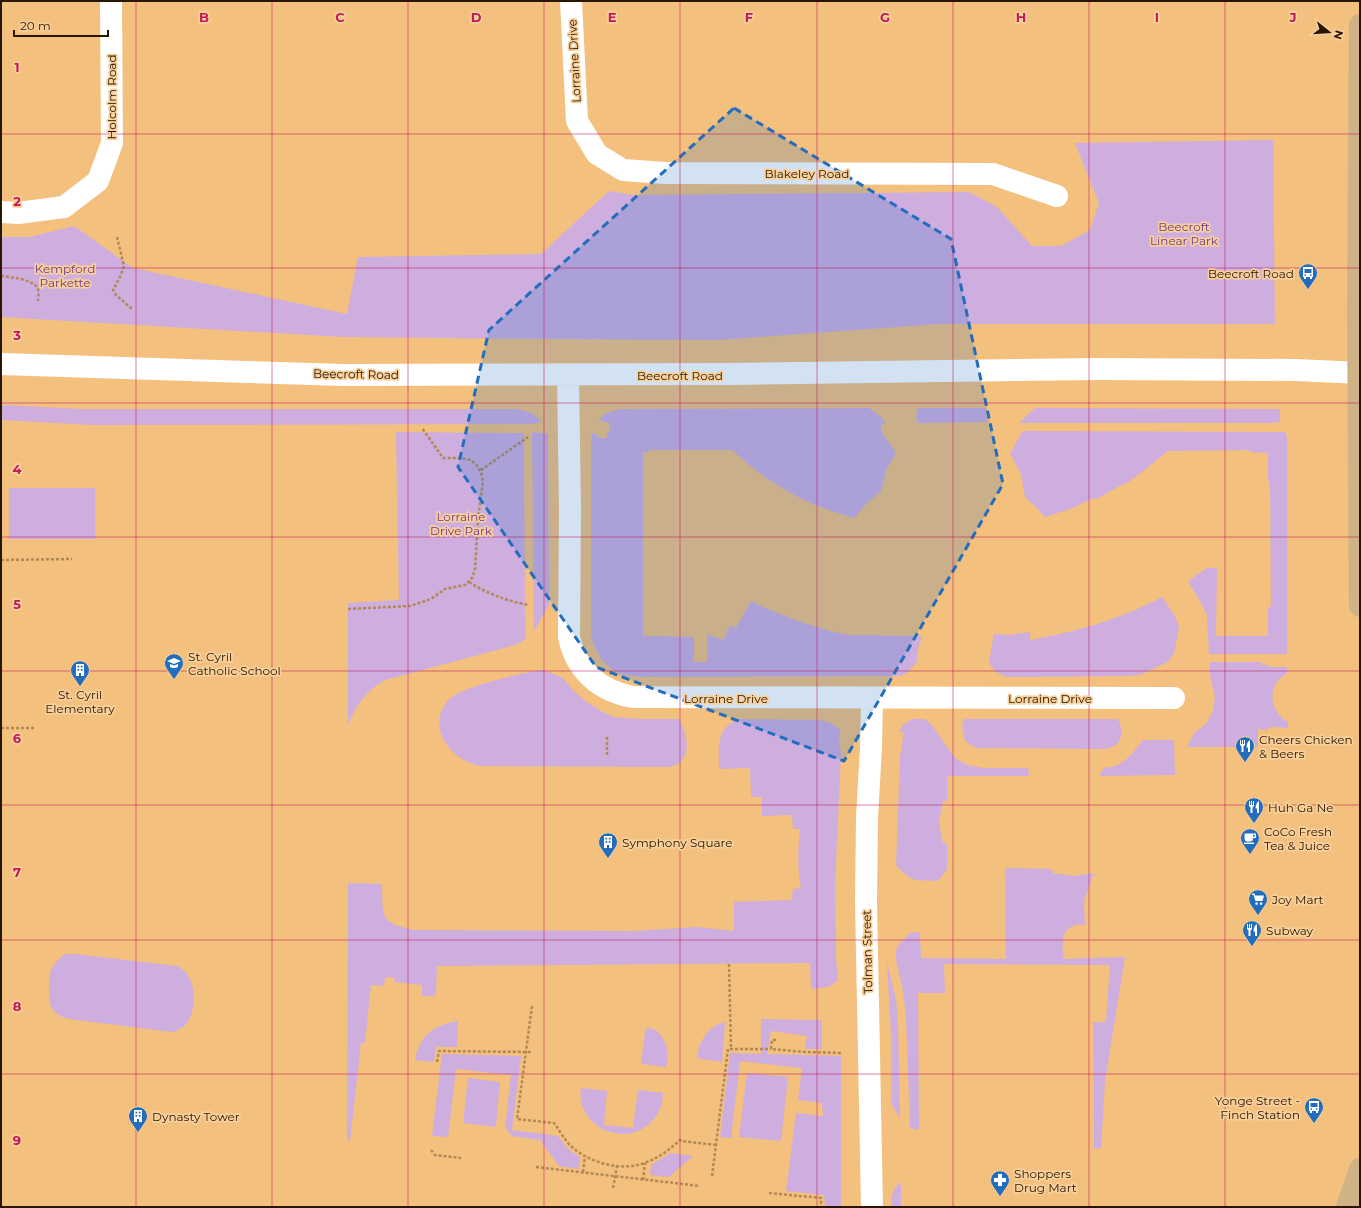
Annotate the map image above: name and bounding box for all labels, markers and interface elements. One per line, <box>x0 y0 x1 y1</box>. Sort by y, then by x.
text: B <box>199 9 209 25</box>
text: C <box>335 9 345 25</box>
text: D <box>471 9 482 25</box>
text: E <box>608 9 617 25</box>
text: F <box>745 9 753 25</box>
text: G <box>880 9 890 25</box>
text: H <box>1016 9 1026 25</box>
text: I <box>1155 9 1159 25</box>
text: J <box>1288 9 1297 25</box>
scale bar <box>14 12 108 38</box>
north arrow <box>1309 12 1349 52</box>
text: 20 m <box>20 18 51 33</box>
street label: Lorraine Drive <box>564 19 584 103</box>
text: N <box>1331 29 1347 41</box>
street label: Holcolm Road <box>104 54 119 140</box>
text: 1 <box>14 59 20 75</box>
street label: Blakeley Road <box>765 166 849 181</box>
text: 2 <box>13 193 21 209</box>
park label: Beecroft Linear Park <box>1150 219 1219 248</box>
park label: Kempford Parkette <box>35 261 95 290</box>
bus stop icon: Beecroft Road <box>1297 262 1319 290</box>
place label: Beecroft Road <box>1208 266 1294 281</box>
text: 3 <box>12 327 21 343</box>
street label: Beecroft Road <box>313 366 399 382</box>
street label: Beecroft Road <box>637 368 723 383</box>
text: 4 <box>13 461 22 477</box>
park label: Lorraine Drive Park <box>430 509 493 538</box>
text: 5 <box>13 596 21 612</box>
place label: St. Cyril Catholic School <box>188 649 281 678</box>
school or university icon: St. Cyril Catholic School <box>163 652 185 680</box>
building icon: St. Cyril Elementary <box>69 659 91 687</box>
place label: St. Cyril Elementary <box>45 687 115 716</box>
street label: Lorraine Drive <box>684 691 768 706</box>
street label: Lorraine Drive <box>1008 691 1092 706</box>
text: 6 <box>13 730 22 746</box>
place label: Cheers Chicken & Beers <box>1259 732 1353 761</box>
restaurant icon: Cheers Chicken & Beers <box>1234 735 1256 763</box>
restaurant icon: Huh Ga Ne <box>1243 796 1265 824</box>
place label: Huh Ga Ne <box>1268 800 1334 815</box>
place label: CoCo Fresh Tea & Juice <box>1264 824 1332 853</box>
cafe icon: CoCo Fresh Tea & Juice <box>1239 827 1261 855</box>
building icon: Symphony Square <box>597 831 619 859</box>
place label: Symphony Square <box>622 835 732 850</box>
text: 7 <box>13 864 21 880</box>
supermarket icon: Joy Mart <box>1247 888 1269 916</box>
place label: Joy Mart <box>1271 892 1324 907</box>
street label: Tolman Street <box>859 910 875 994</box>
restaurant icon: Subway <box>1241 919 1263 947</box>
place label: Subway <box>1266 923 1314 938</box>
text: 8 <box>13 998 22 1014</box>
place label: Yonge Street - Finch Station <box>1215 1093 1300 1122</box>
bus stop icon: Yonge Street - Finch Station <box>1303 1096 1325 1124</box>
building icon: Dynasty Tower <box>127 1105 149 1133</box>
place label: Dynasty Tower <box>152 1109 240 1124</box>
text: 9 <box>13 1132 21 1148</box>
place label: Shoppers Drug Mart <box>1014 1166 1077 1195</box>
pharmacy icon: Shoppers Drug Mart <box>989 1169 1011 1197</box>

